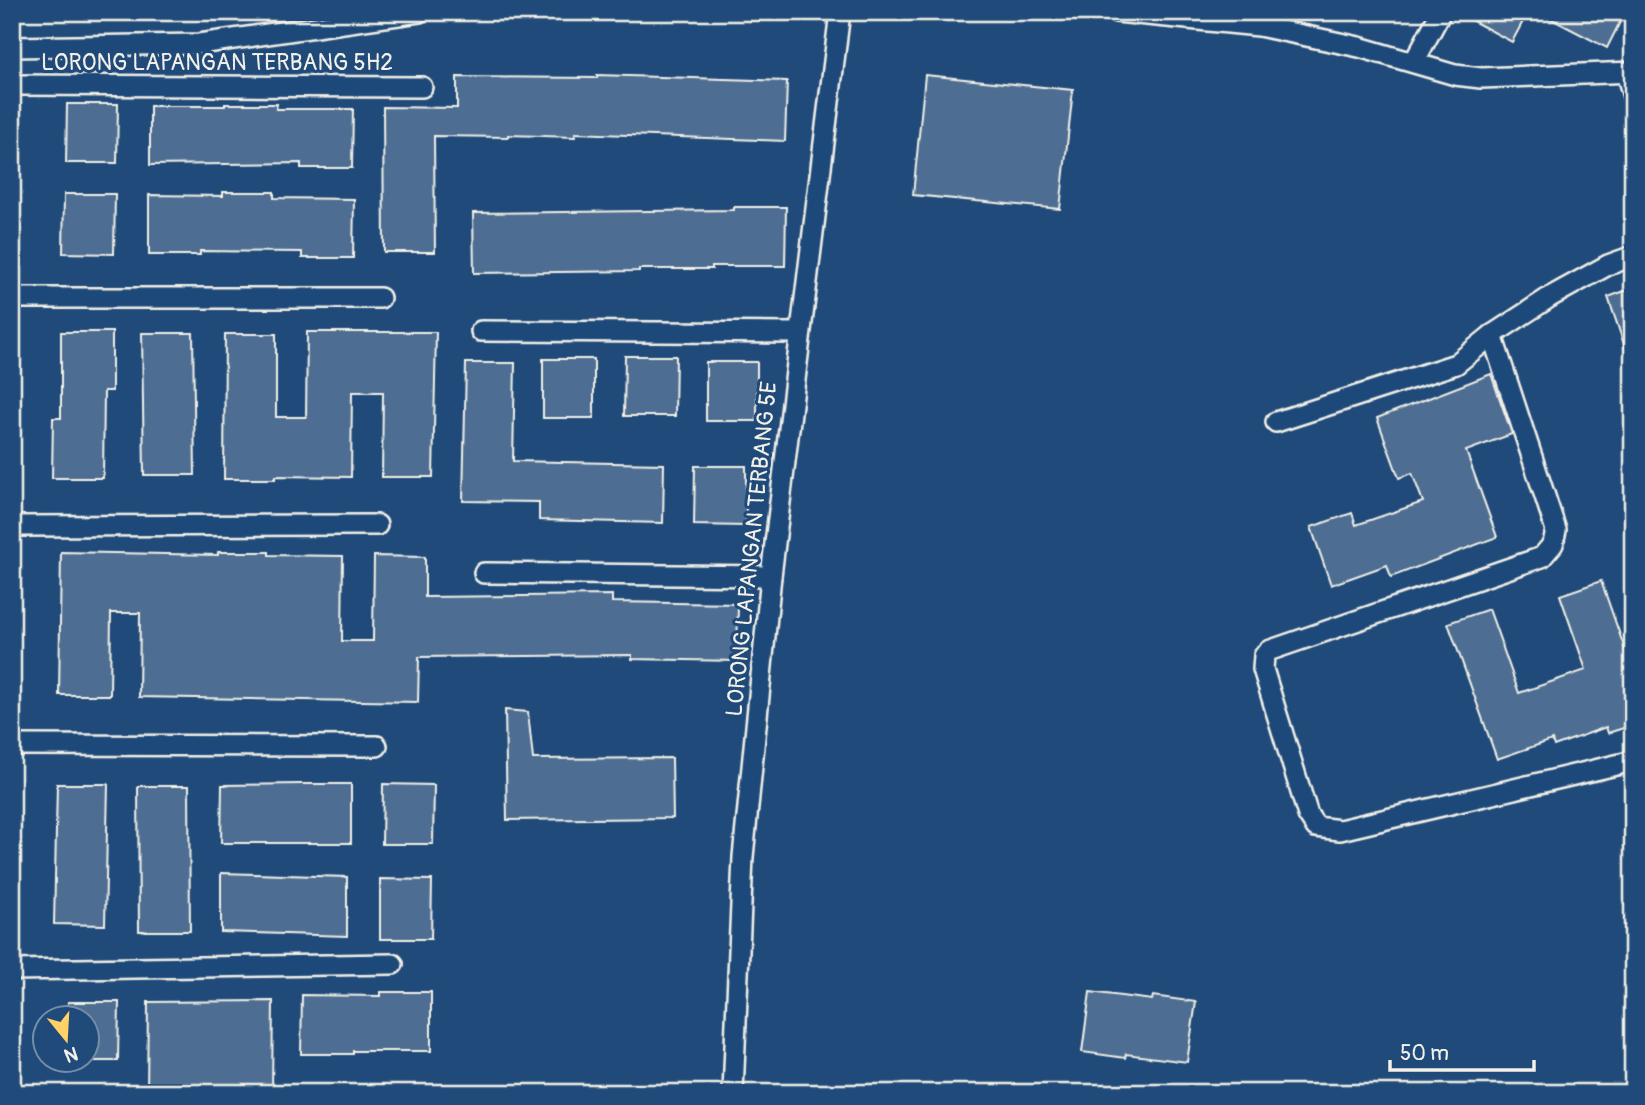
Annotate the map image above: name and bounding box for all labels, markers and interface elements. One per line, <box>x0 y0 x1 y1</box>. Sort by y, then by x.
street label: LORONG LAPANGAN TERBANG 5H2 <box>41 48 393 77</box>
street label: LORONG LAPANGAN TERBANG 5E <box>719 380 784 718</box>
north arrow <box>32 1004 102 1074</box>
scale bar <box>1390 1028 1533 1072</box>
text: 50 m <box>1400 1040 1449 1067</box>
text: N <box>61 1041 81 1068</box>

